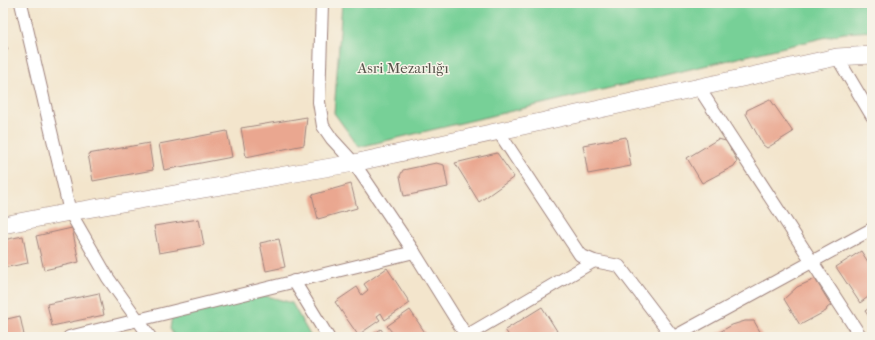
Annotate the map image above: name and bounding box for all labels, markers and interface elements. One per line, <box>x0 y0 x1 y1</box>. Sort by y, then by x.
park label: Asri Mezarlığı <box>356 59 449 77</box>

